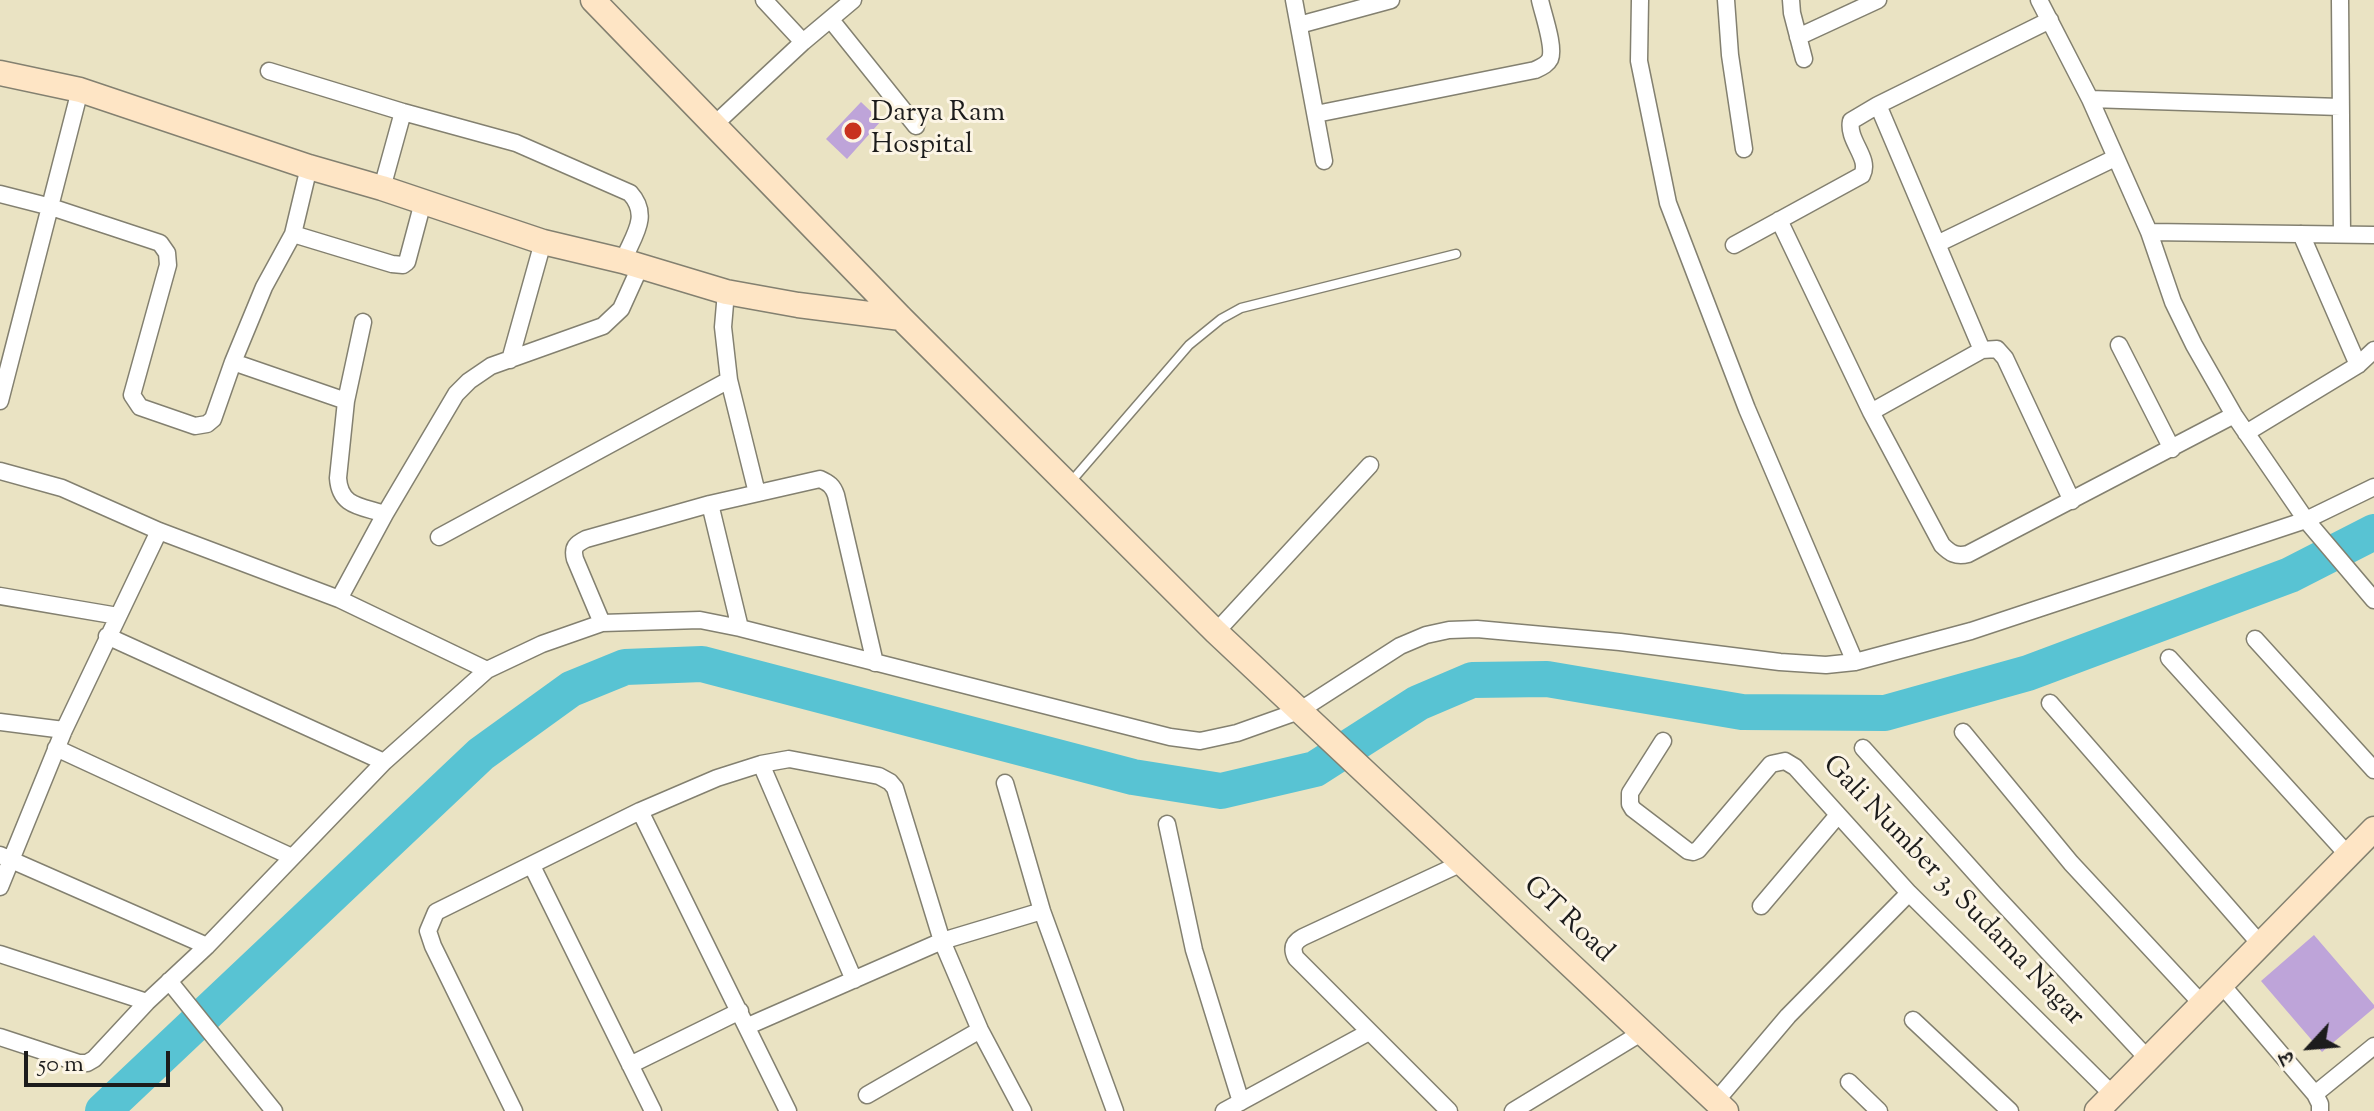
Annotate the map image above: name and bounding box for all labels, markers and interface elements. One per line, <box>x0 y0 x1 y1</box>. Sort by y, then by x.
place label: Darya Ram Hospital <box>871 98 1005 164</box>
marker: Darya Ram Hospital <box>842 120 864 142</box>
street label: Gali Number 3, Sudama Nagar <box>1814 750 2090 1034</box>
street label: GT Road <box>1515 871 1619 971</box>
north arrow <box>2270 1007 2350 1087</box>
scale bar <box>28 1035 174 1085</box>
text: उ <box>2272 1045 2305 1070</box>
text: 50 m <box>38 1048 84 1082</box>

